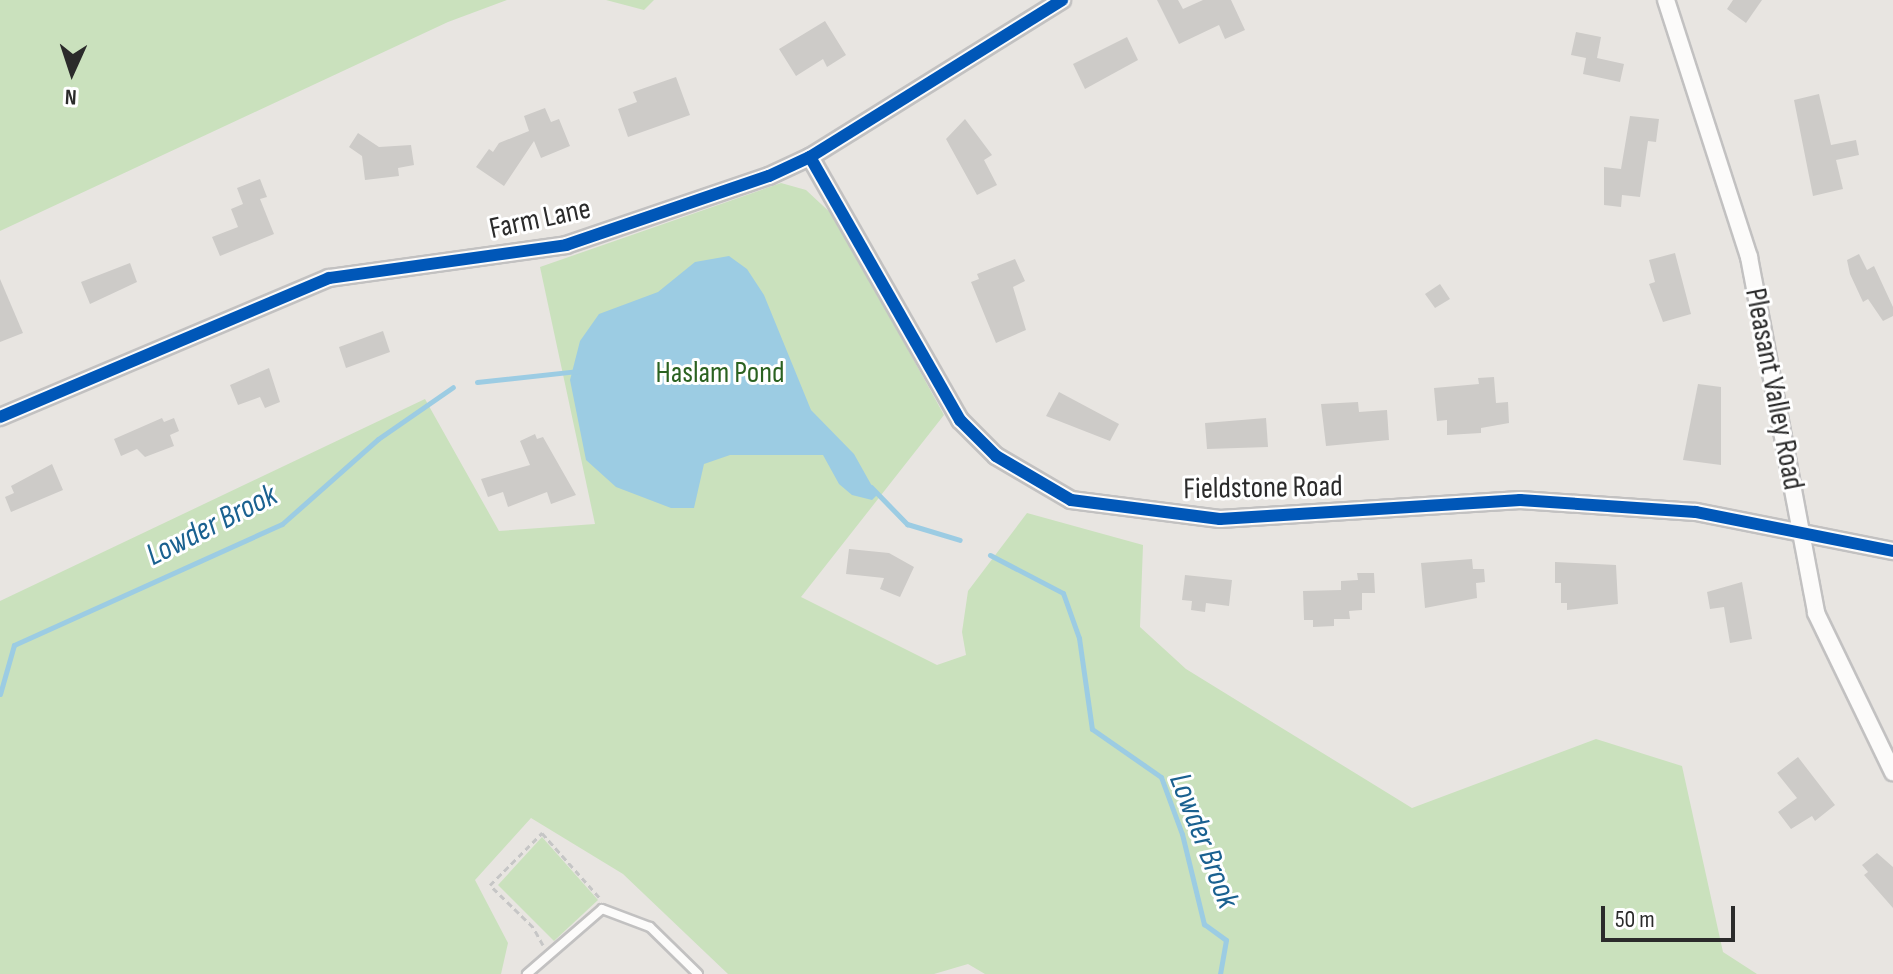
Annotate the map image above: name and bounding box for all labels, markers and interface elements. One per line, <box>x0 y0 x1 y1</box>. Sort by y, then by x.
north arrow <box>32 32 112 112</box>
text: N <box>64 83 77 110</box>
street label: Farm Lane <box>486 191 594 247</box>
street label: Pleasant Valley Road <box>1737 285 1811 493</box>
park label: Haslam Pond <box>655 355 785 391</box>
street label: Fieldstone Road <box>1183 469 1343 507</box>
water label: Lowder Brook <box>140 477 284 575</box>
water label: Lowder Brook <box>1160 768 1246 914</box>
scale bar <box>1605 890 1739 940</box>
text: 50 m <box>1615 905 1655 934</box>

